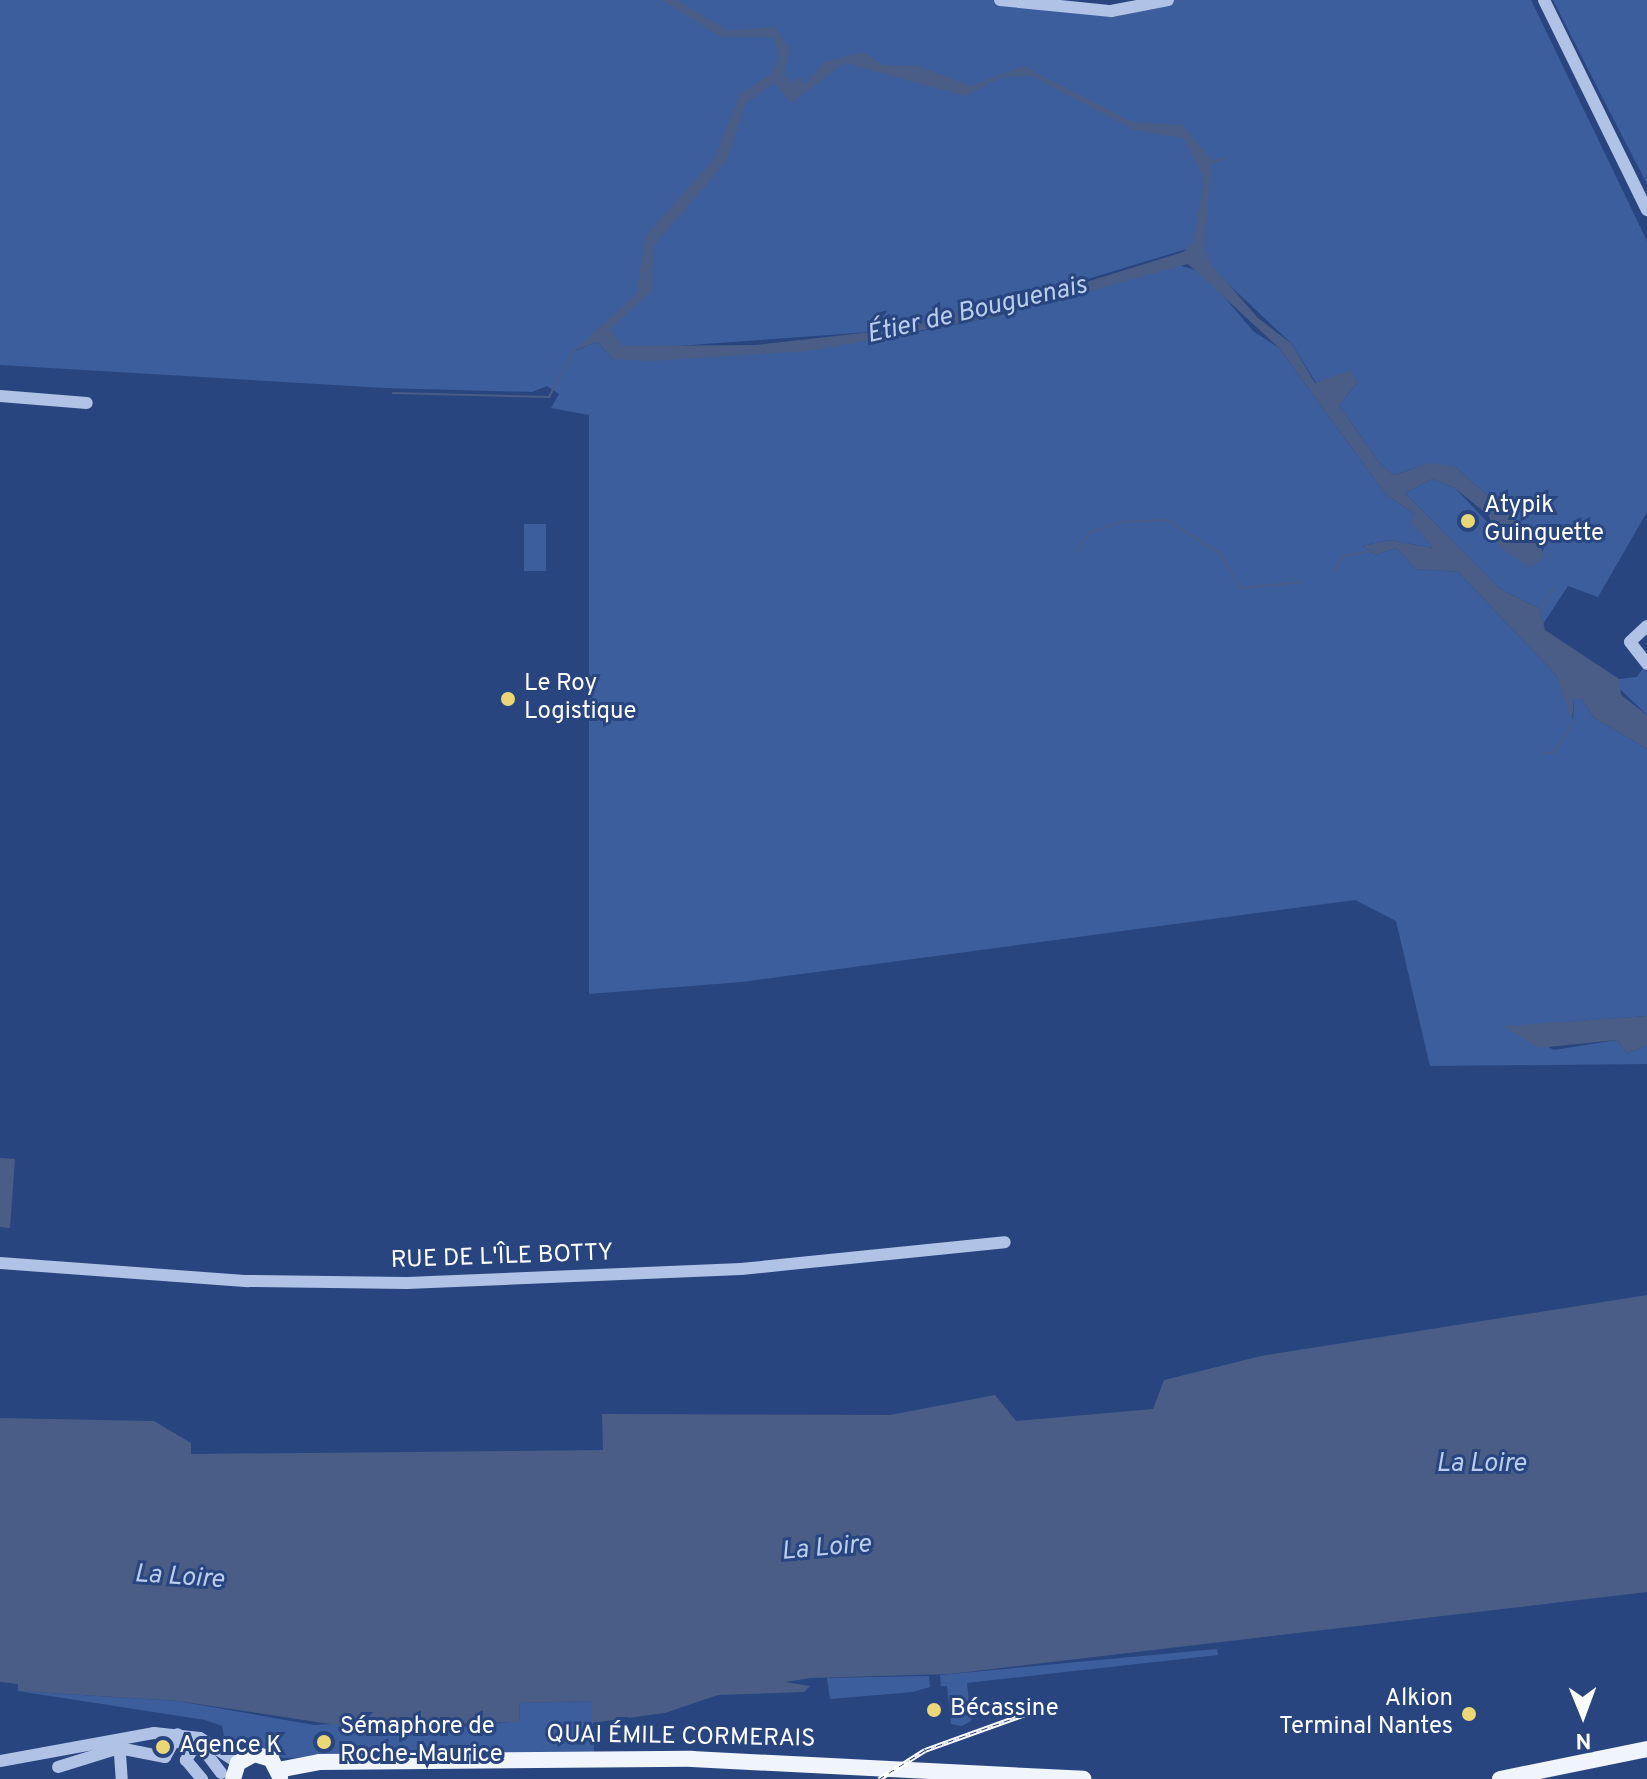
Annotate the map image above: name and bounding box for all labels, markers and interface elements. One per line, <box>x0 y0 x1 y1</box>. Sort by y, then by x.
water label: Étier de Bouguenais <box>864 271 1090 351</box>
place label: Atypik Guinguette <box>1484 493 1604 549</box>
marker: Atypik Guinguette <box>1459 512 1477 530</box>
place label: Le Roy Logistique <box>524 671 636 727</box>
marker: Le Roy Logistique <box>499 690 517 708</box>
street label: RUE DE L'ÎLE BOTTY <box>390 1240 614 1276</box>
water label: La Loire <box>1436 1449 1526 1481</box>
water label: La Loire <box>780 1530 872 1568</box>
water label: La Loire <box>133 1559 225 1597</box>
north arrow <box>1543 1675 1623 1755</box>
place label: Alkion Terminal Nantes <box>1279 1686 1453 1742</box>
place label: Bécassine <box>950 1696 1059 1724</box>
marker: Bécassine <box>925 1701 943 1719</box>
marker: Alkion Terminal Nantes <box>1460 1705 1478 1723</box>
place label: Sémaphore de Roche-Maurice <box>340 1714 503 1770</box>
street label: QUAI ÉMILE CORMERAIS <box>546 1721 816 1755</box>
text: N <box>1575 1726 1592 1753</box>
place label: Agence K <box>179 1733 282 1761</box>
marker: Sémaphore de Roche-Maurice <box>315 1733 333 1751</box>
marker: Agence K <box>154 1738 172 1756</box>

